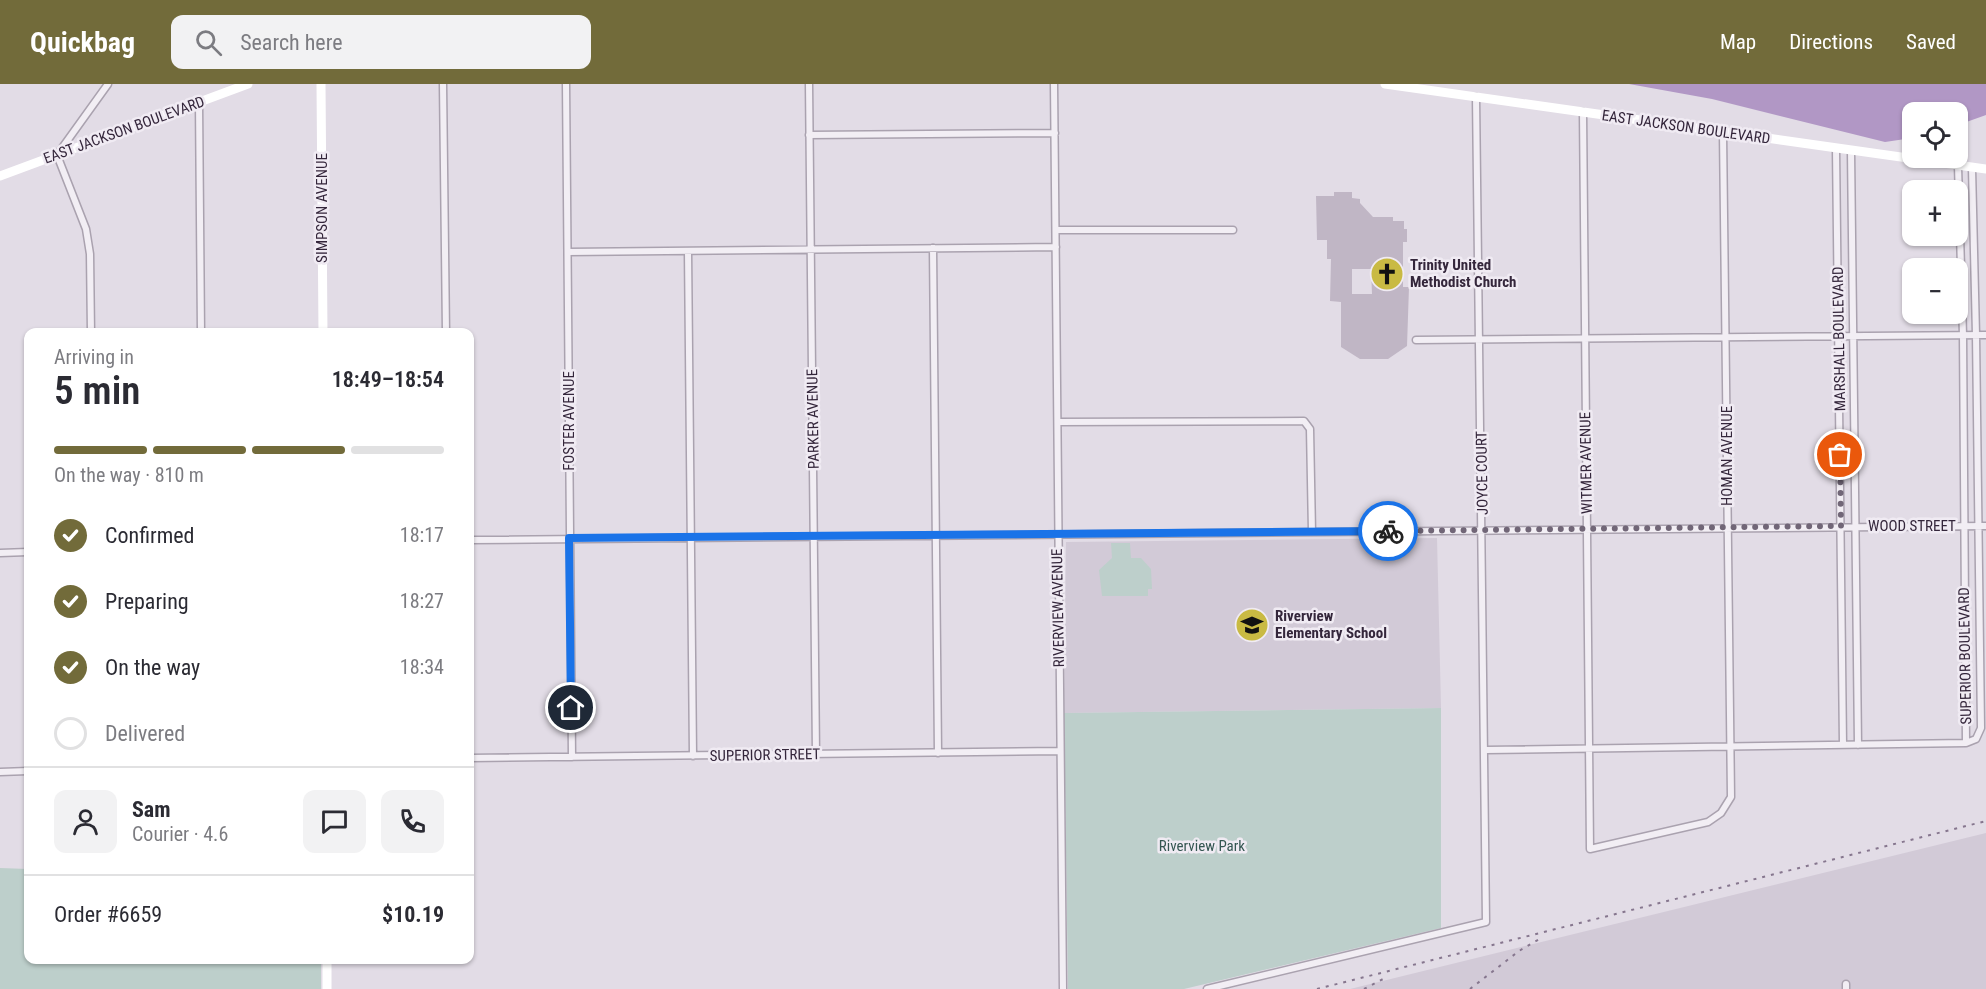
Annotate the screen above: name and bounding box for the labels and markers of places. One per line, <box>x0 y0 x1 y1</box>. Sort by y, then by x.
church icon: Trinity United Methodist Church <box>1369 256 1405 292</box>
place label: Trinity United Methodist Church <box>1410 256 1517 291</box>
pin <box>1814 429 1865 480</box>
school or university icon: Riverview Elementary School <box>1234 607 1270 643</box>
place label: Riverview Elementary School <box>1275 607 1387 642</box>
pin <box>545 682 596 733</box>

